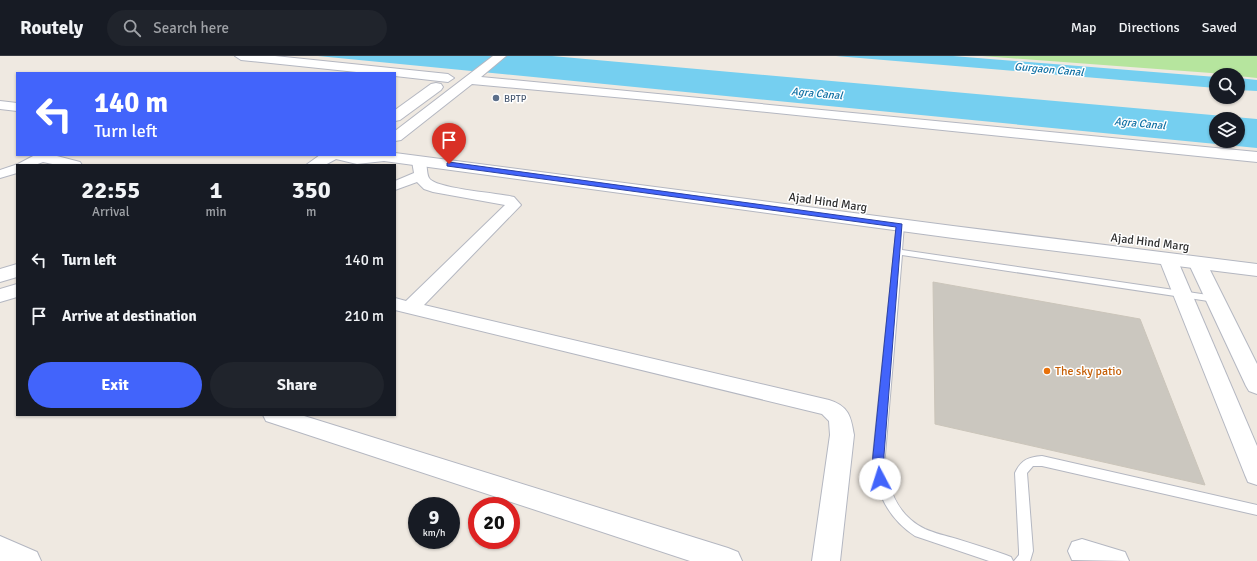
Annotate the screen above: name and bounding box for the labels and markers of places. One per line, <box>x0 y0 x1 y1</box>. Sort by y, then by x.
marker: BPTP <box>491 93 501 103</box>
place label: BPTP <box>504 93 527 105</box>
pin <box>432 123 466 164</box>
place label: The sky patio <box>1055 364 1122 379</box>
marker: The sky patio <box>1042 366 1052 376</box>

